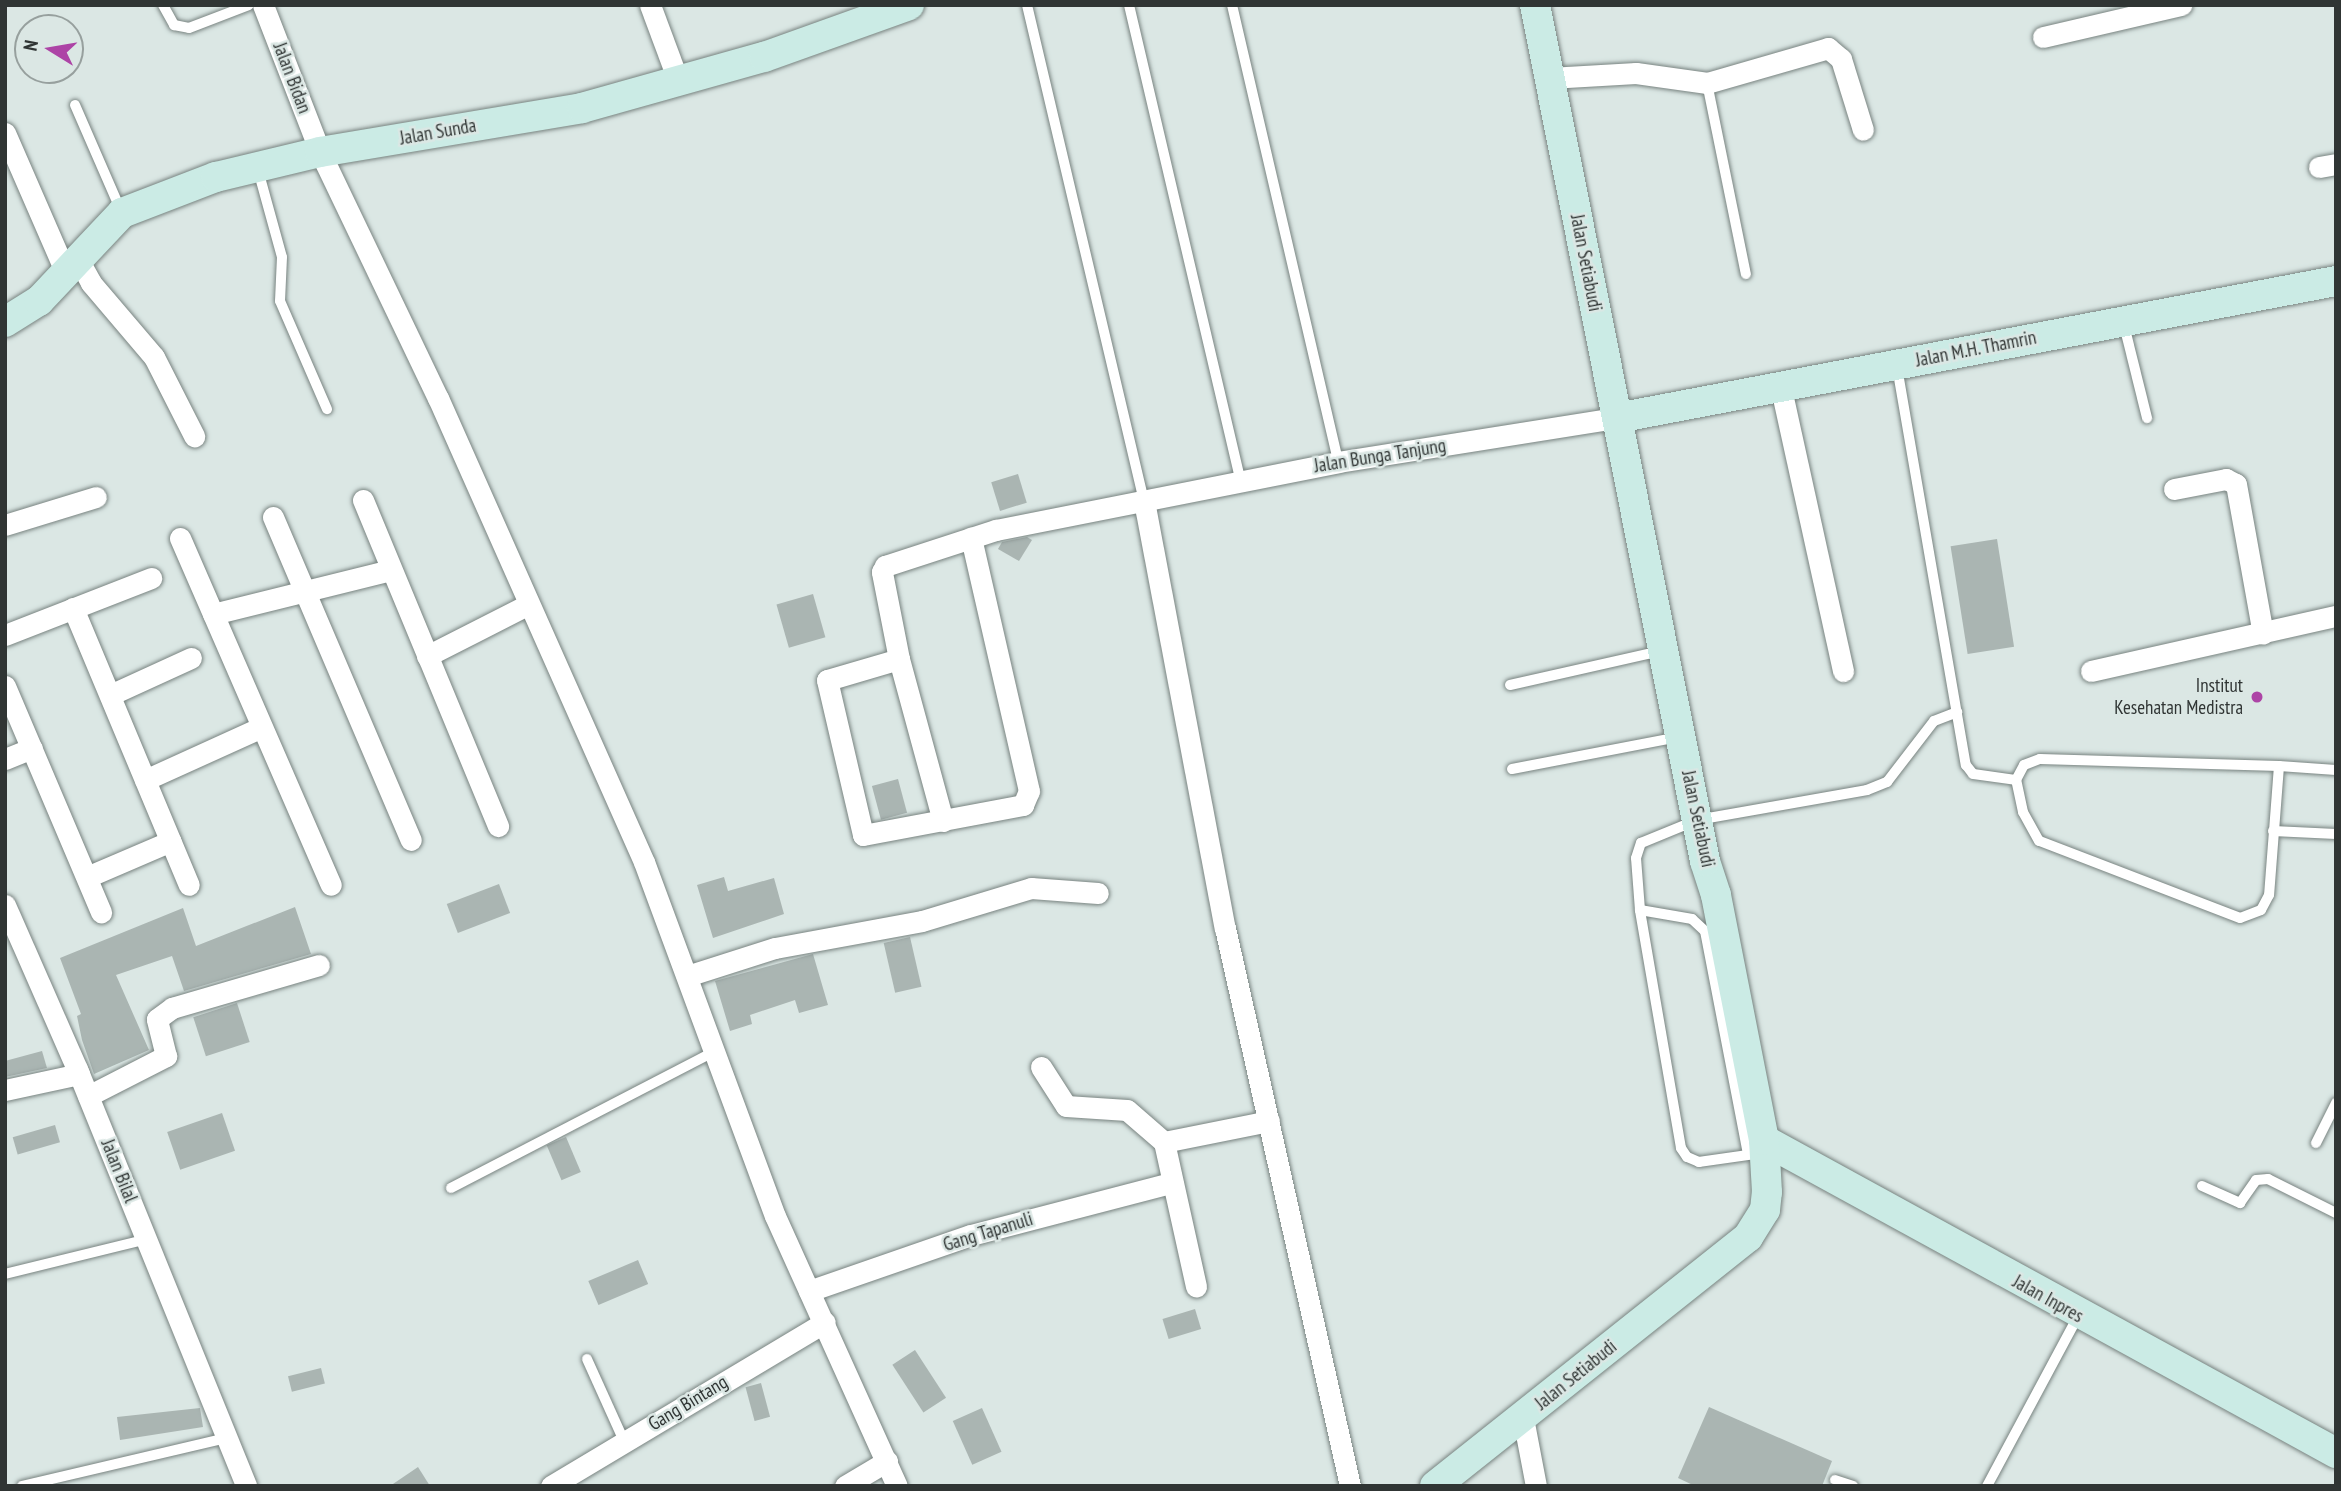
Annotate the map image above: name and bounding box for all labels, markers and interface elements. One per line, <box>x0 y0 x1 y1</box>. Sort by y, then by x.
north arrow <box>14 14 84 84</box>
text: N <box>18 38 43 53</box>
street label: Jalan Bidan <box>268 39 316 117</box>
street label: Jalan Sunda <box>398 114 478 150</box>
street label: Jalan Setiabudi <box>1565 213 1607 313</box>
street label: Jalan M.H. Thamrin <box>1913 326 2039 372</box>
street label: Jalan Bunga Tanjung <box>1312 434 1448 478</box>
place label: Institut Kesehatan Medistra <box>2114 675 2243 719</box>
marker: Institut Kesehatan Medistra <box>2249 689 2265 705</box>
street label: Jalan Setiabudi <box>1677 769 1719 869</box>
street label: Jalan Bilal <box>96 1136 142 1206</box>
street label: Gang Tapanuli <box>940 1208 1036 1256</box>
street label: Jalan Inpres <box>2009 1270 2087 1328</box>
street label: Jalan Setiabudi <box>1531 1335 1621 1415</box>
street label: Gang Bintang <box>644 1370 732 1436</box>

